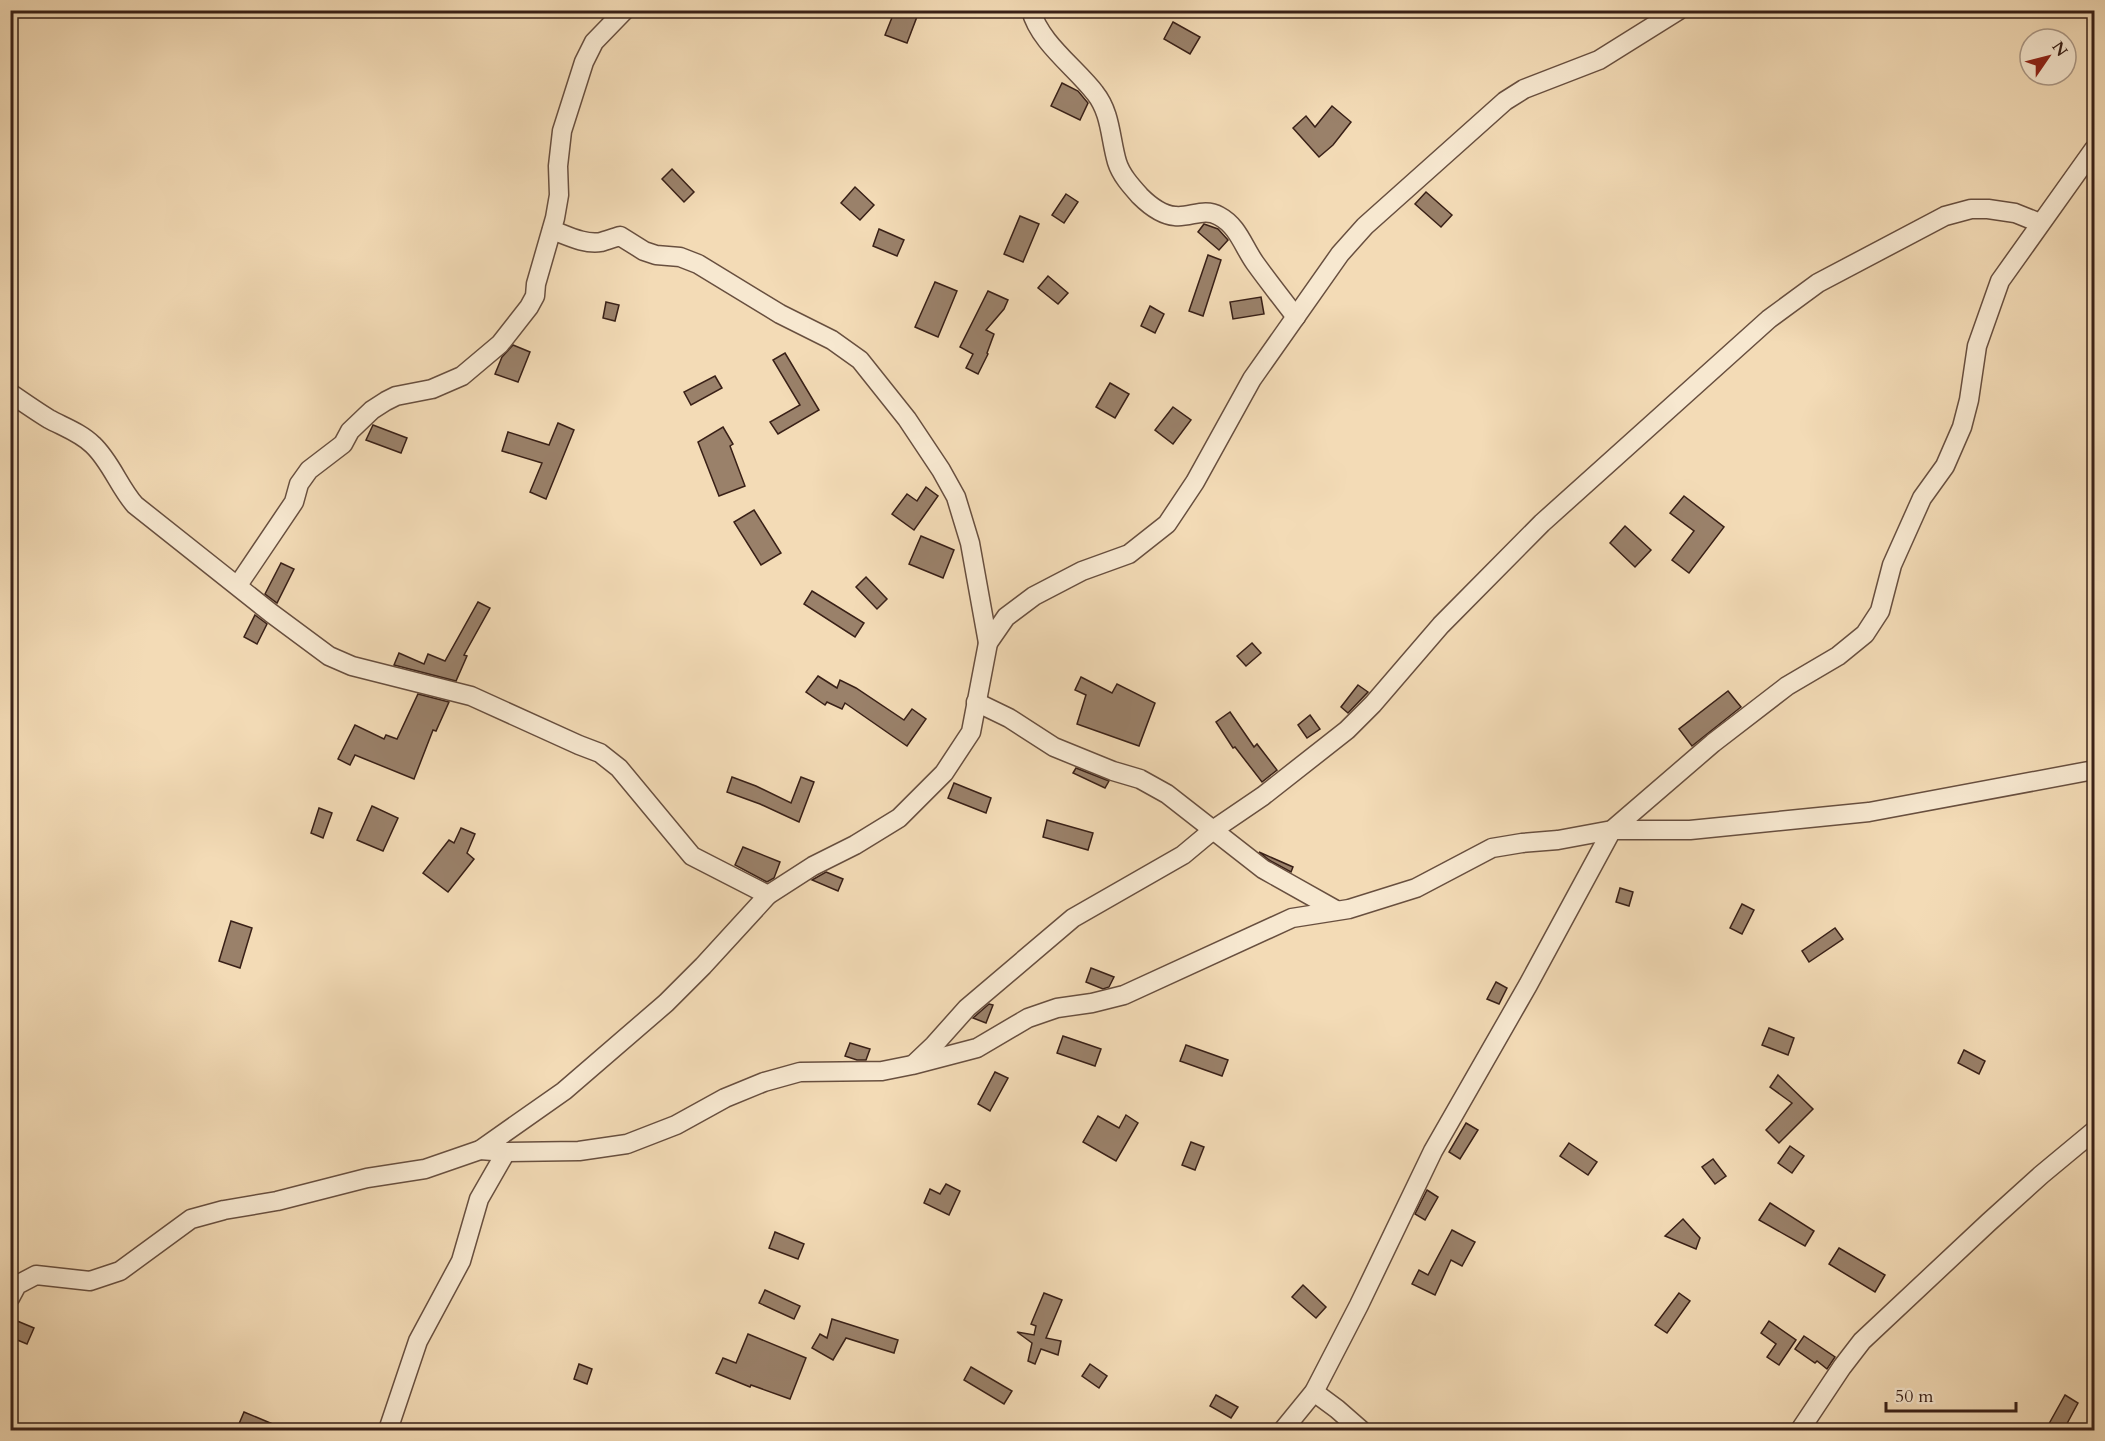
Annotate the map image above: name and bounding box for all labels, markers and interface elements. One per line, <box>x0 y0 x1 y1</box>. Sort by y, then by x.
north arrow <box>2018 27 2078 87</box>
text: N <box>2046 37 2073 61</box>
scale bar <box>1886 1375 2016 1413</box>
text: 50 m <box>1895 1384 1934 1409</box>

